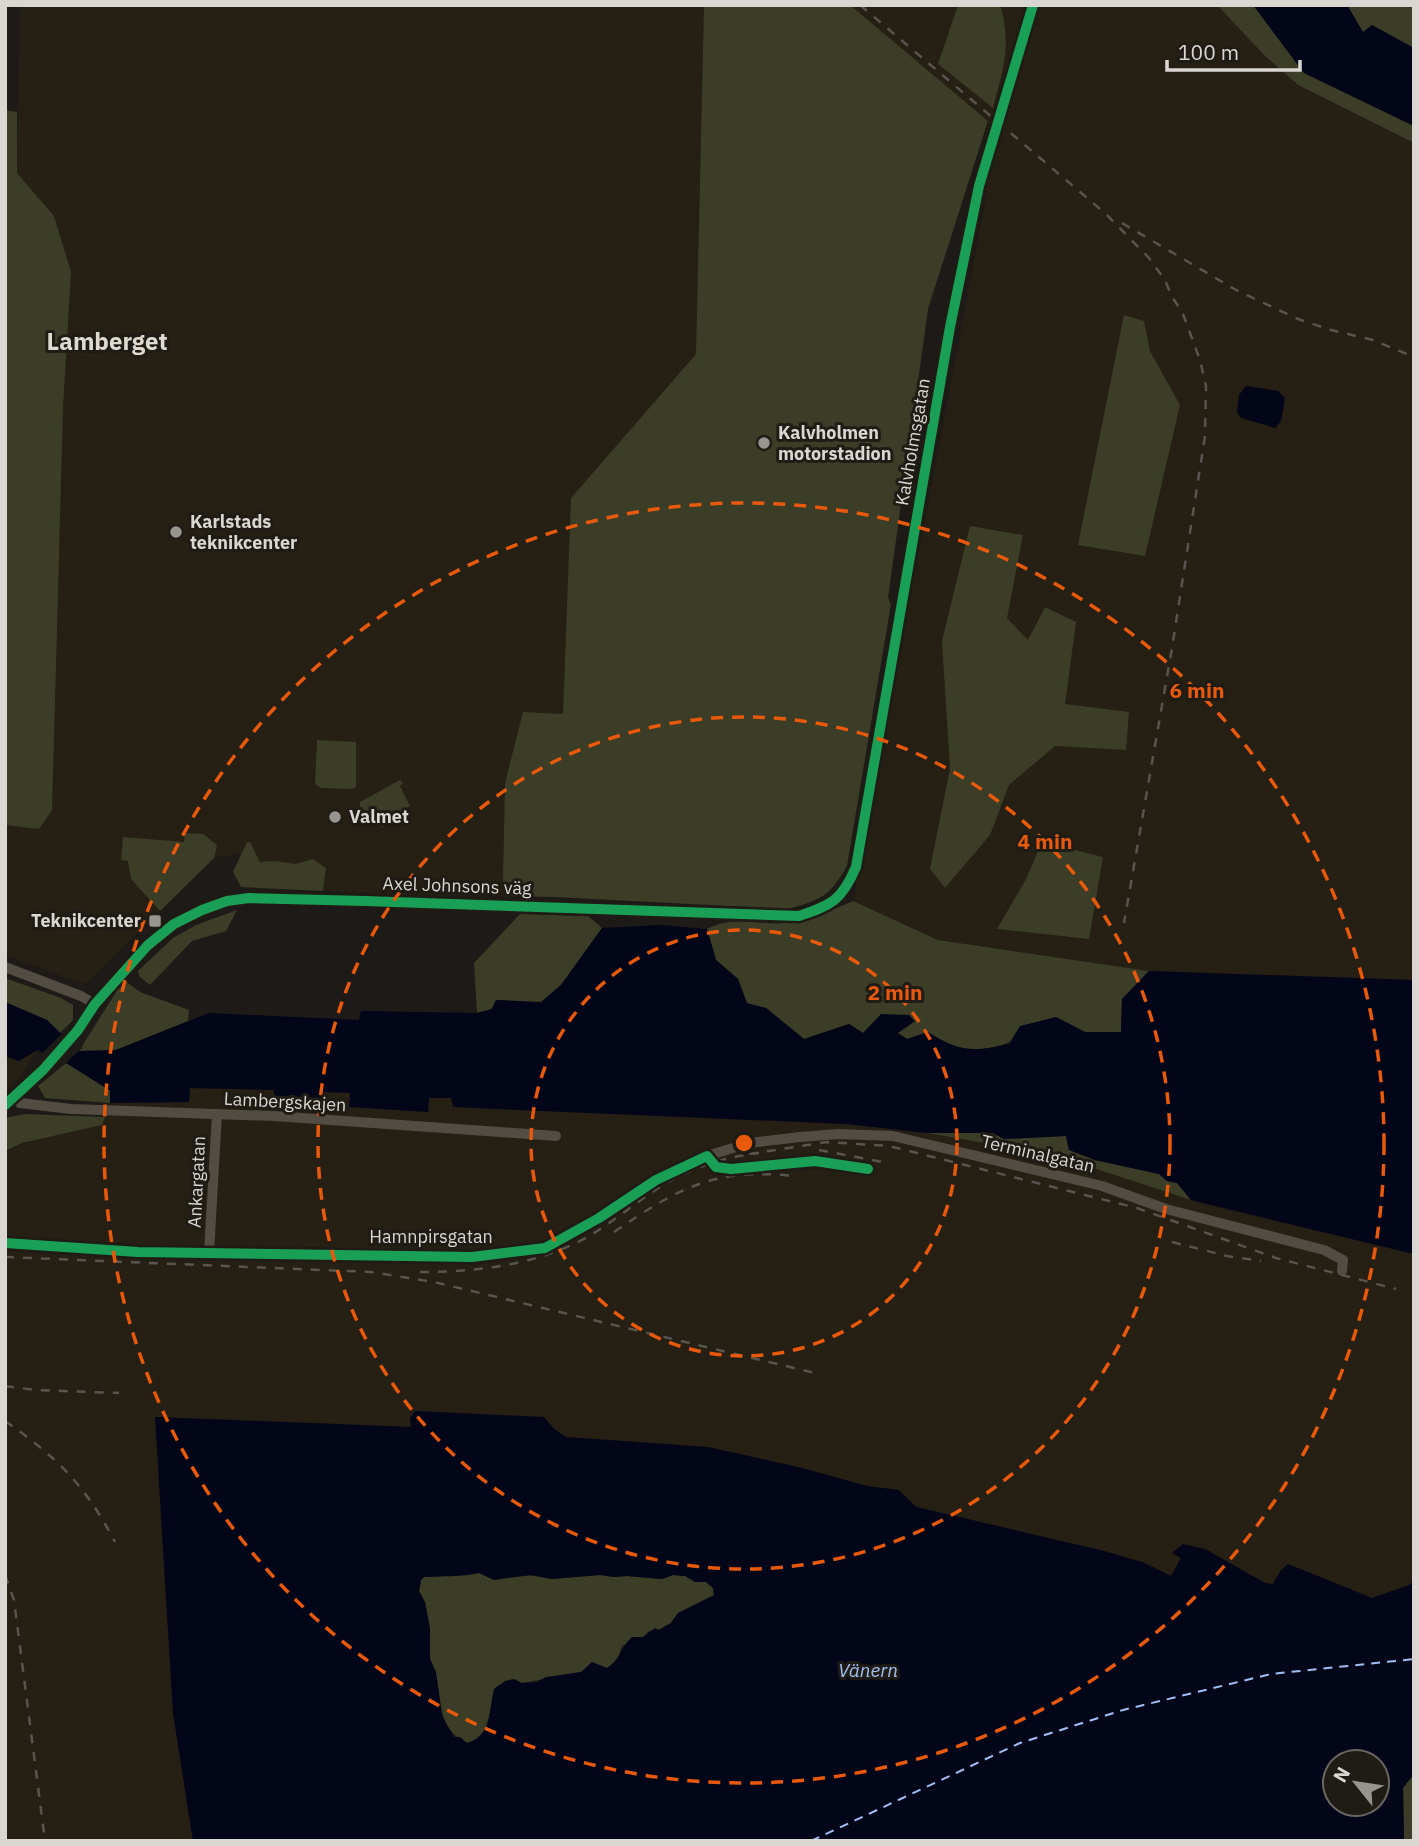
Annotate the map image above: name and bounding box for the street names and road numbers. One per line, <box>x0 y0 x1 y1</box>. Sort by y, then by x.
street label: Kalvholmsgatan <box>890 376 935 507</box>
street label: Axel Johnsons väg <box>382 871 532 900</box>
street label: Lambergskajen <box>223 1087 347 1116</box>
street label: Terminalgatan <box>979 1129 1097 1178</box>
street label: Ankargatan <box>183 1135 210 1229</box>
street label: Hamnpirsgatan <box>369 1225 493 1248</box>

